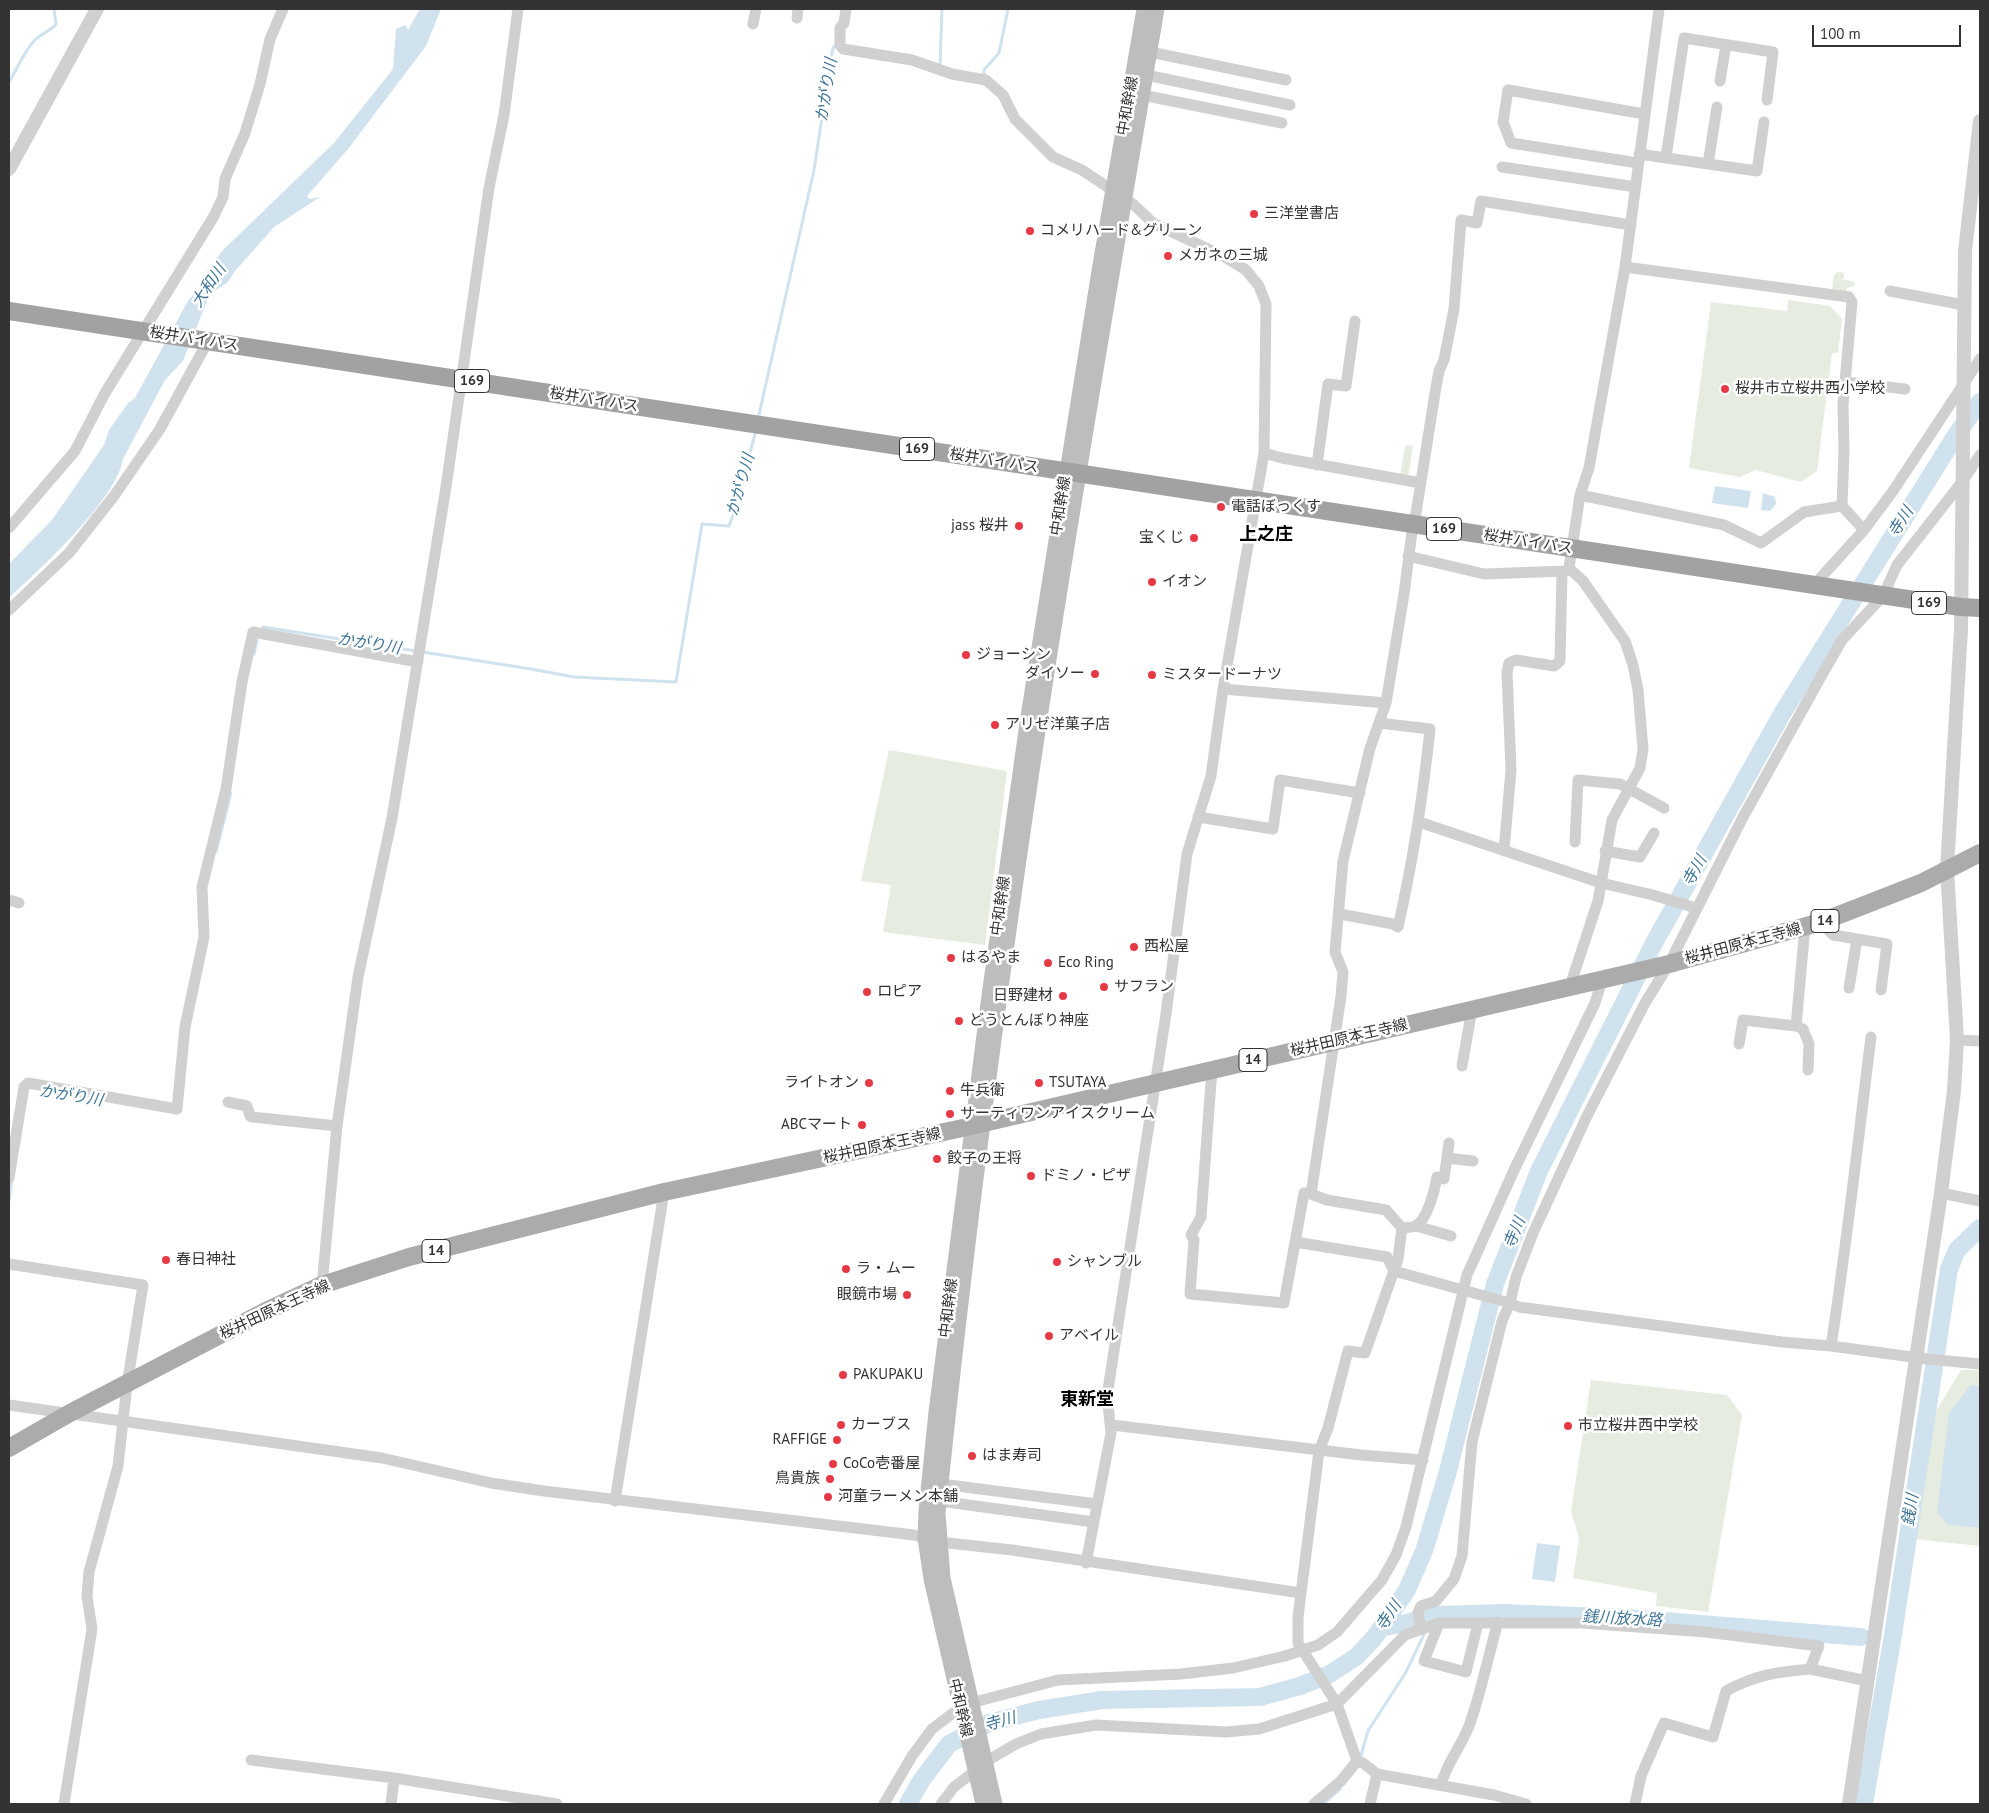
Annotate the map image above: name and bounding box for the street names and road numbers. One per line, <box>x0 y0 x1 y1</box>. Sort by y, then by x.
street label: 中和幹線 <box>1114 75 1142 137</box>
street label: 桜井バイパス <box>148 323 240 355</box>
road number: 169 <box>454 370 490 392</box>
street label: 桜井バイパス <box>548 384 640 416</box>
road number: 169 <box>900 438 934 460</box>
street label: 桜井バイパス <box>948 445 1040 477</box>
street label: 中和幹線 <box>1047 475 1075 537</box>
road number: 169 <box>1426 518 1462 540</box>
street label: 桜井バイパス <box>1482 526 1574 558</box>
road number: 169 <box>1912 592 1946 614</box>
street label: 中和幹線 <box>988 875 1014 937</box>
road number: 14 <box>1811 909 1839 932</box>
street label: 桜井田原本王寺線 <box>1683 920 1803 968</box>
street label: 桜井田原本王寺線 <box>1289 1016 1409 1060</box>
road number: 14 <box>1239 1048 1267 1072</box>
street label: 桜井田原本王寺線 <box>821 1125 943 1167</box>
road number: 14 <box>422 1240 450 1262</box>
street label: 桜井田原本王寺線 <box>217 1276 333 1344</box>
street label: 中和幹線 <box>936 1277 962 1339</box>
street label: 中和幹線 <box>944 1677 976 1739</box>

